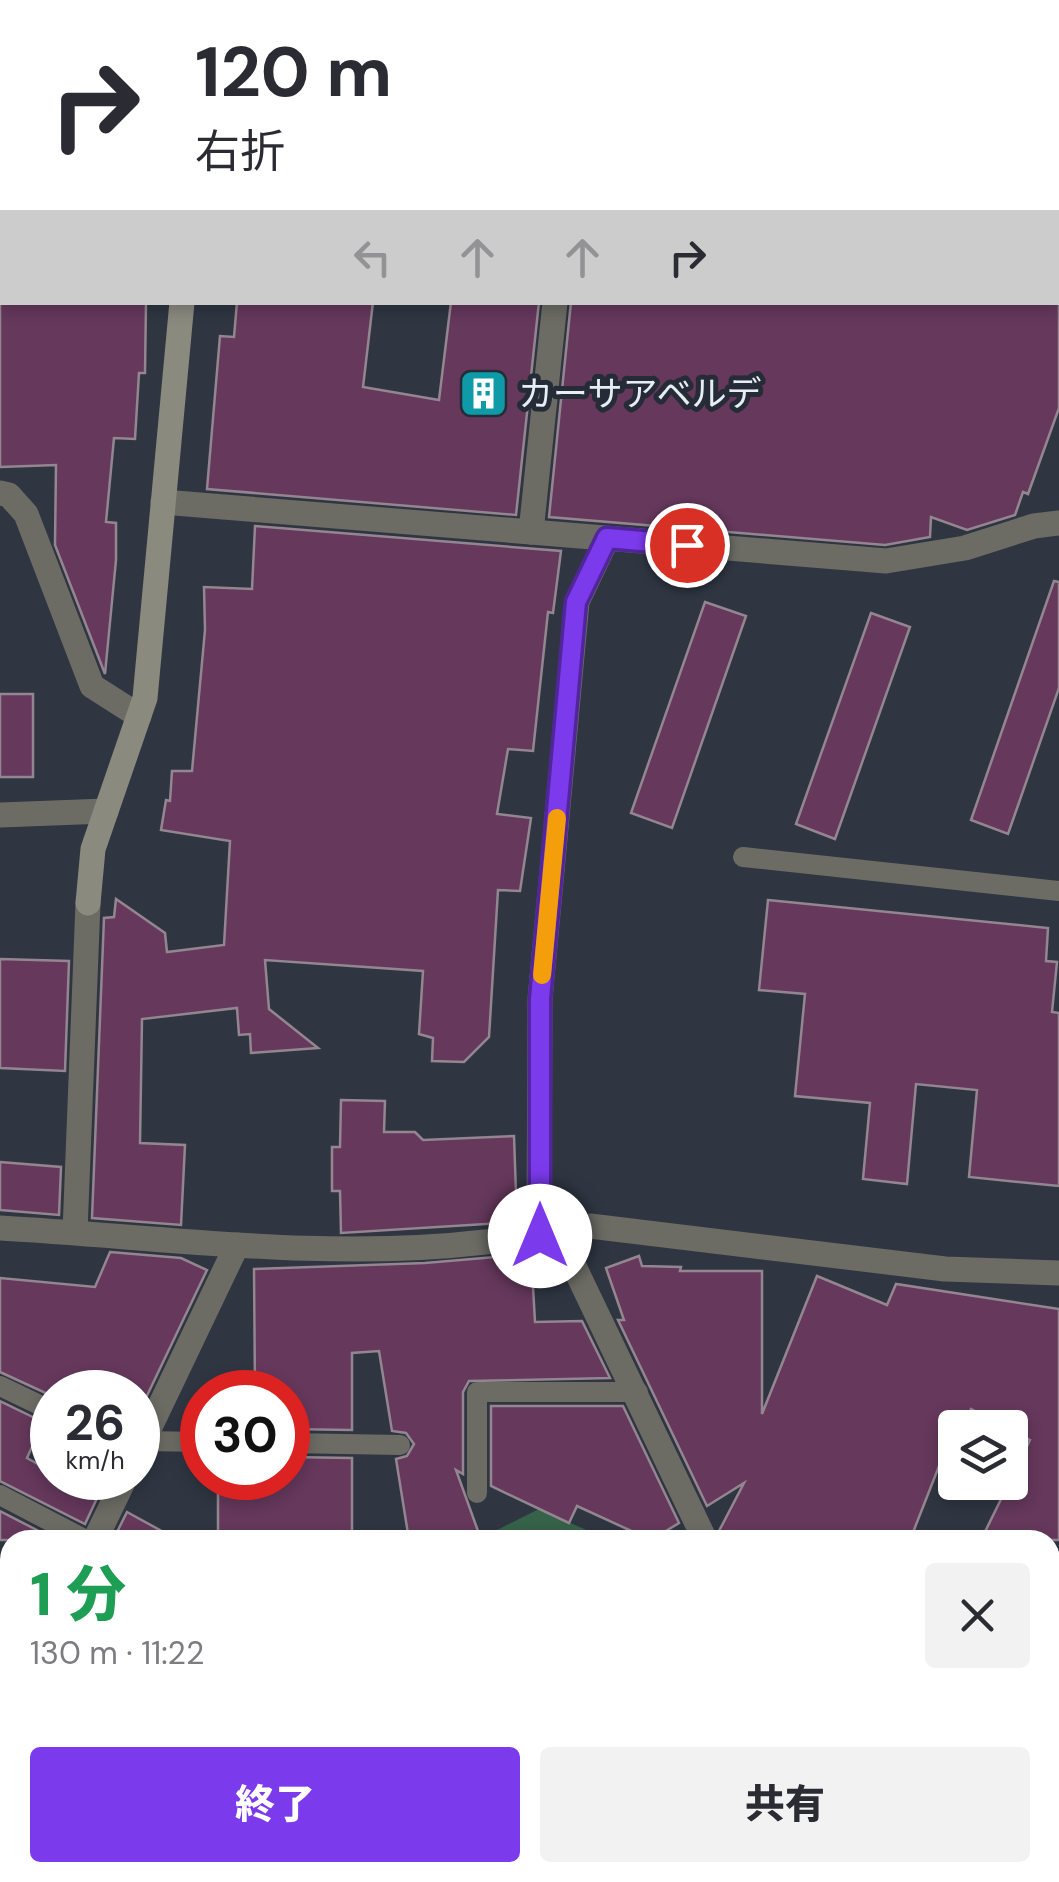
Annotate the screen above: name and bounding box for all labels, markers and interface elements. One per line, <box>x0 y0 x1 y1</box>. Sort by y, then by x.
text: 120 m <box>195 27 392 118</box>
icon: right <box>30 40 160 170</box>
text: 右折 <box>195 122 285 181</box>
icon: left <box>345 230 400 285</box>
icon: ahead <box>450 230 505 285</box>
icon: ahead <box>555 230 610 285</box>
icon: right <box>660 230 715 285</box>
building icon: カーサアベルデ <box>457 368 509 420</box>
place label: カーサアベルデ <box>518 371 762 417</box>
pin <box>645 503 730 588</box>
icon: arrive <box>660 518 715 573</box>
position arrow <box>488 1184 592 1288</box>
speed limit sign: 30 <box>180 1370 310 1500</box>
text: 26 <box>65 1390 125 1456</box>
map controls <box>938 1410 1028 1500</box>
button: layers <box>938 1410 1028 1500</box>
text: km/h <box>65 1444 125 1477</box>
text: 1 分 <box>30 1555 126 1634</box>
button: close <box>925 1563 1030 1668</box>
text: 130 m · 11:22 <box>30 1632 204 1674</box>
button: 終了 <box>30 1747 520 1862</box>
button: 共有 <box>540 1747 1030 1862</box>

